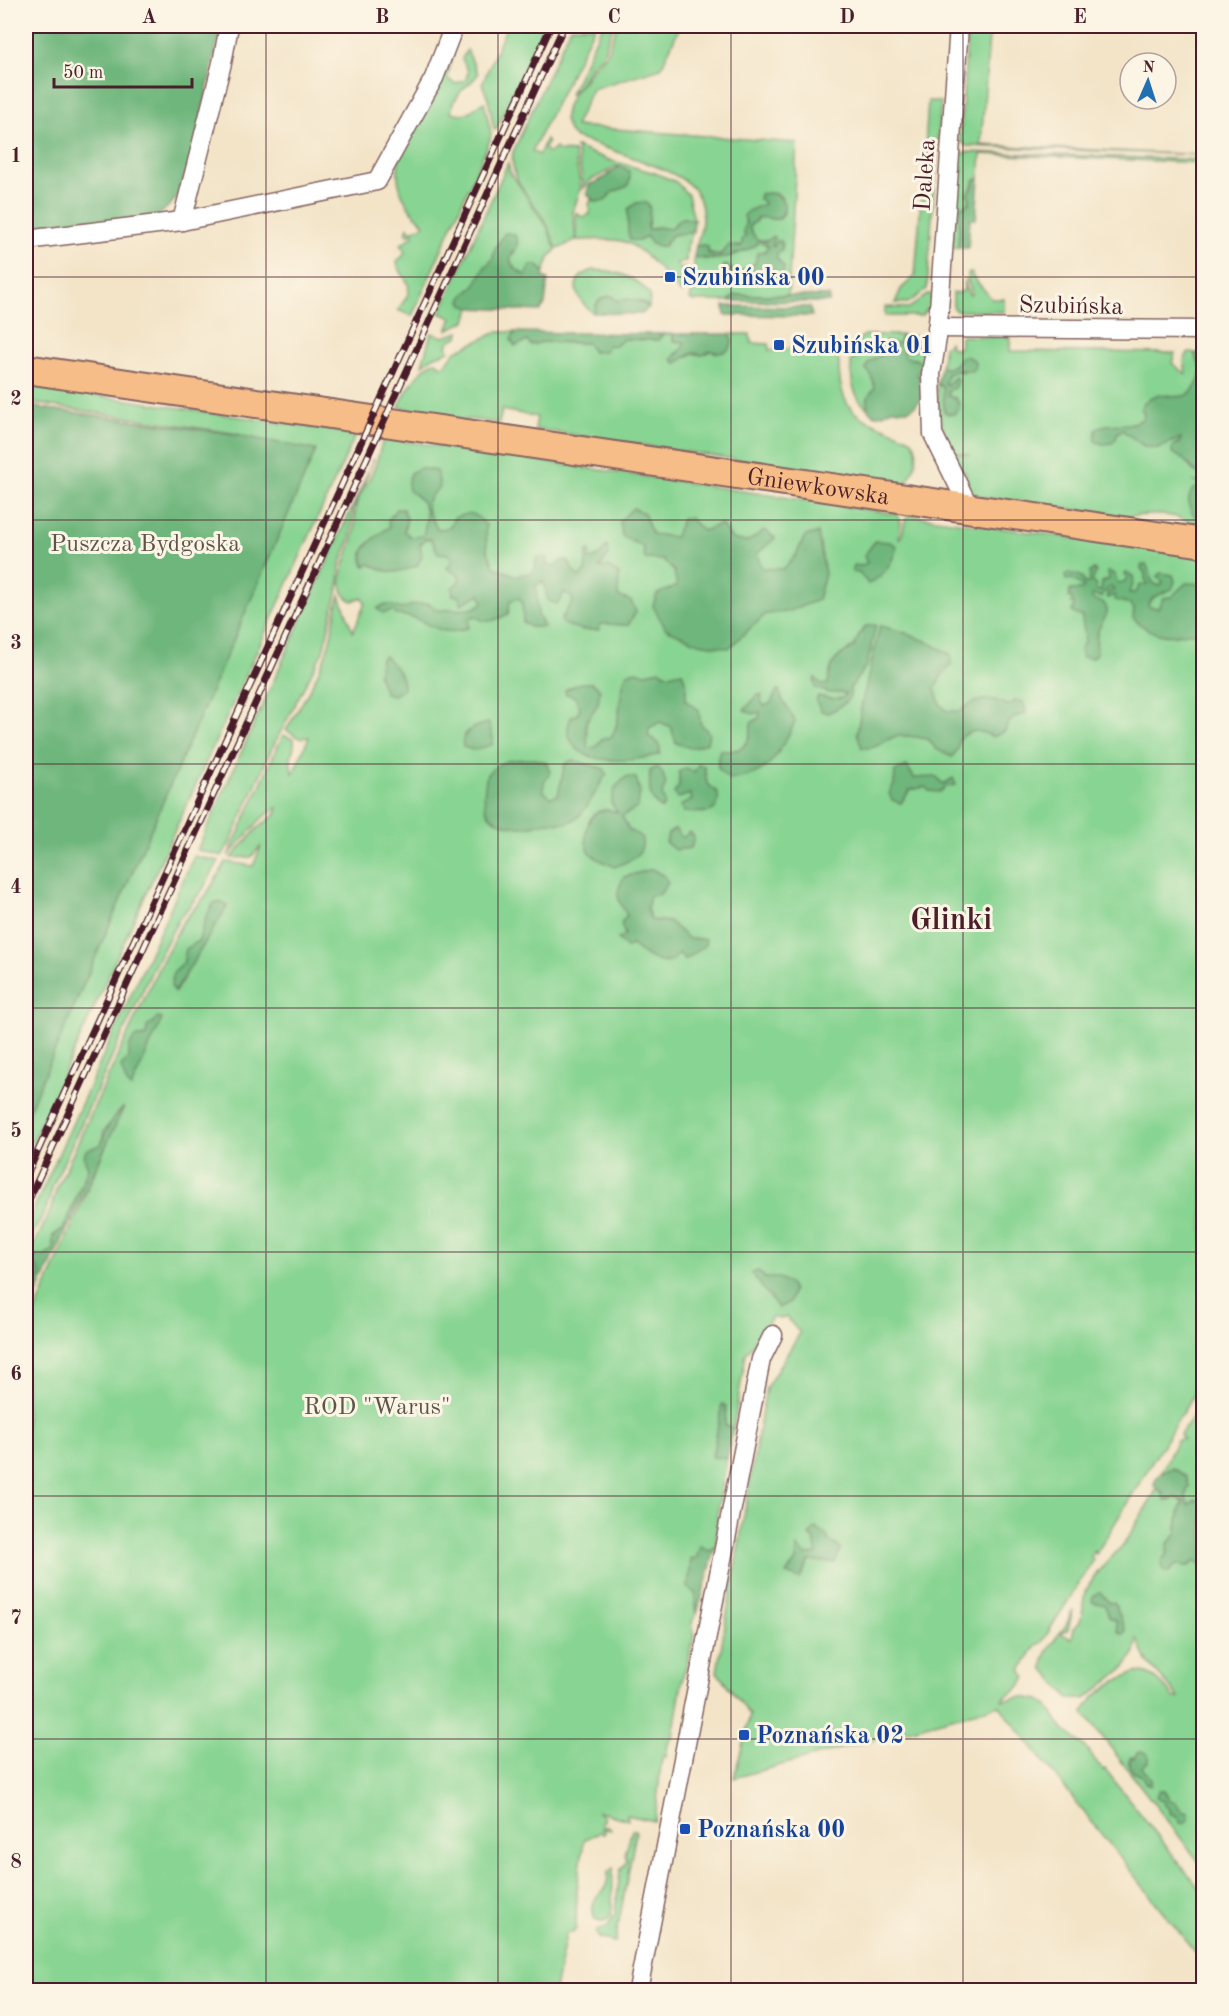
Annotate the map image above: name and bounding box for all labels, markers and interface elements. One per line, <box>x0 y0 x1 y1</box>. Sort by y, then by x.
text: A <box>141 8 157 28</box>
text: B <box>375 8 389 28</box>
text: C <box>607 8 621 28</box>
text: D <box>839 8 855 28</box>
text: E <box>1073 8 1087 28</box>
scale bar <box>54 51 192 89</box>
north arrow <box>1118 51 1178 111</box>
text: N <box>1142 60 1156 76</box>
text: 50 m <box>63 64 103 82</box>
street label: Daleka <box>911 138 941 212</box>
text: 1 <box>10 147 22 167</box>
place label: Szubińska 00 <box>682 267 825 291</box>
marker: Szubińska 00 <box>663 270 677 284</box>
street label: Szubińska <box>1018 294 1124 320</box>
place label: Szubińska 01 <box>791 335 934 359</box>
marker: Szubińska 01 <box>772 338 786 352</box>
text: 2 <box>10 390 22 410</box>
street label: Gniewkowska <box>745 466 891 510</box>
park label: Puszcza Bydgoska <box>50 533 240 557</box>
text: 3 <box>10 634 22 654</box>
text: 4 <box>10 878 22 898</box>
district label: Glinki <box>910 906 992 936</box>
text: 5 <box>10 1121 22 1142</box>
text: 6 <box>10 1365 22 1385</box>
park label: ROD "Warus" <box>304 1396 450 1420</box>
text: 7 <box>10 1609 22 1629</box>
place label: Poznańska 02 <box>756 1725 904 1749</box>
marker: Poznańska 02 <box>737 1728 751 1742</box>
place label: Poznańska 00 <box>697 1819 845 1843</box>
marker: Poznańska 00 <box>678 1822 692 1836</box>
text: 8 <box>10 1853 22 1873</box>

